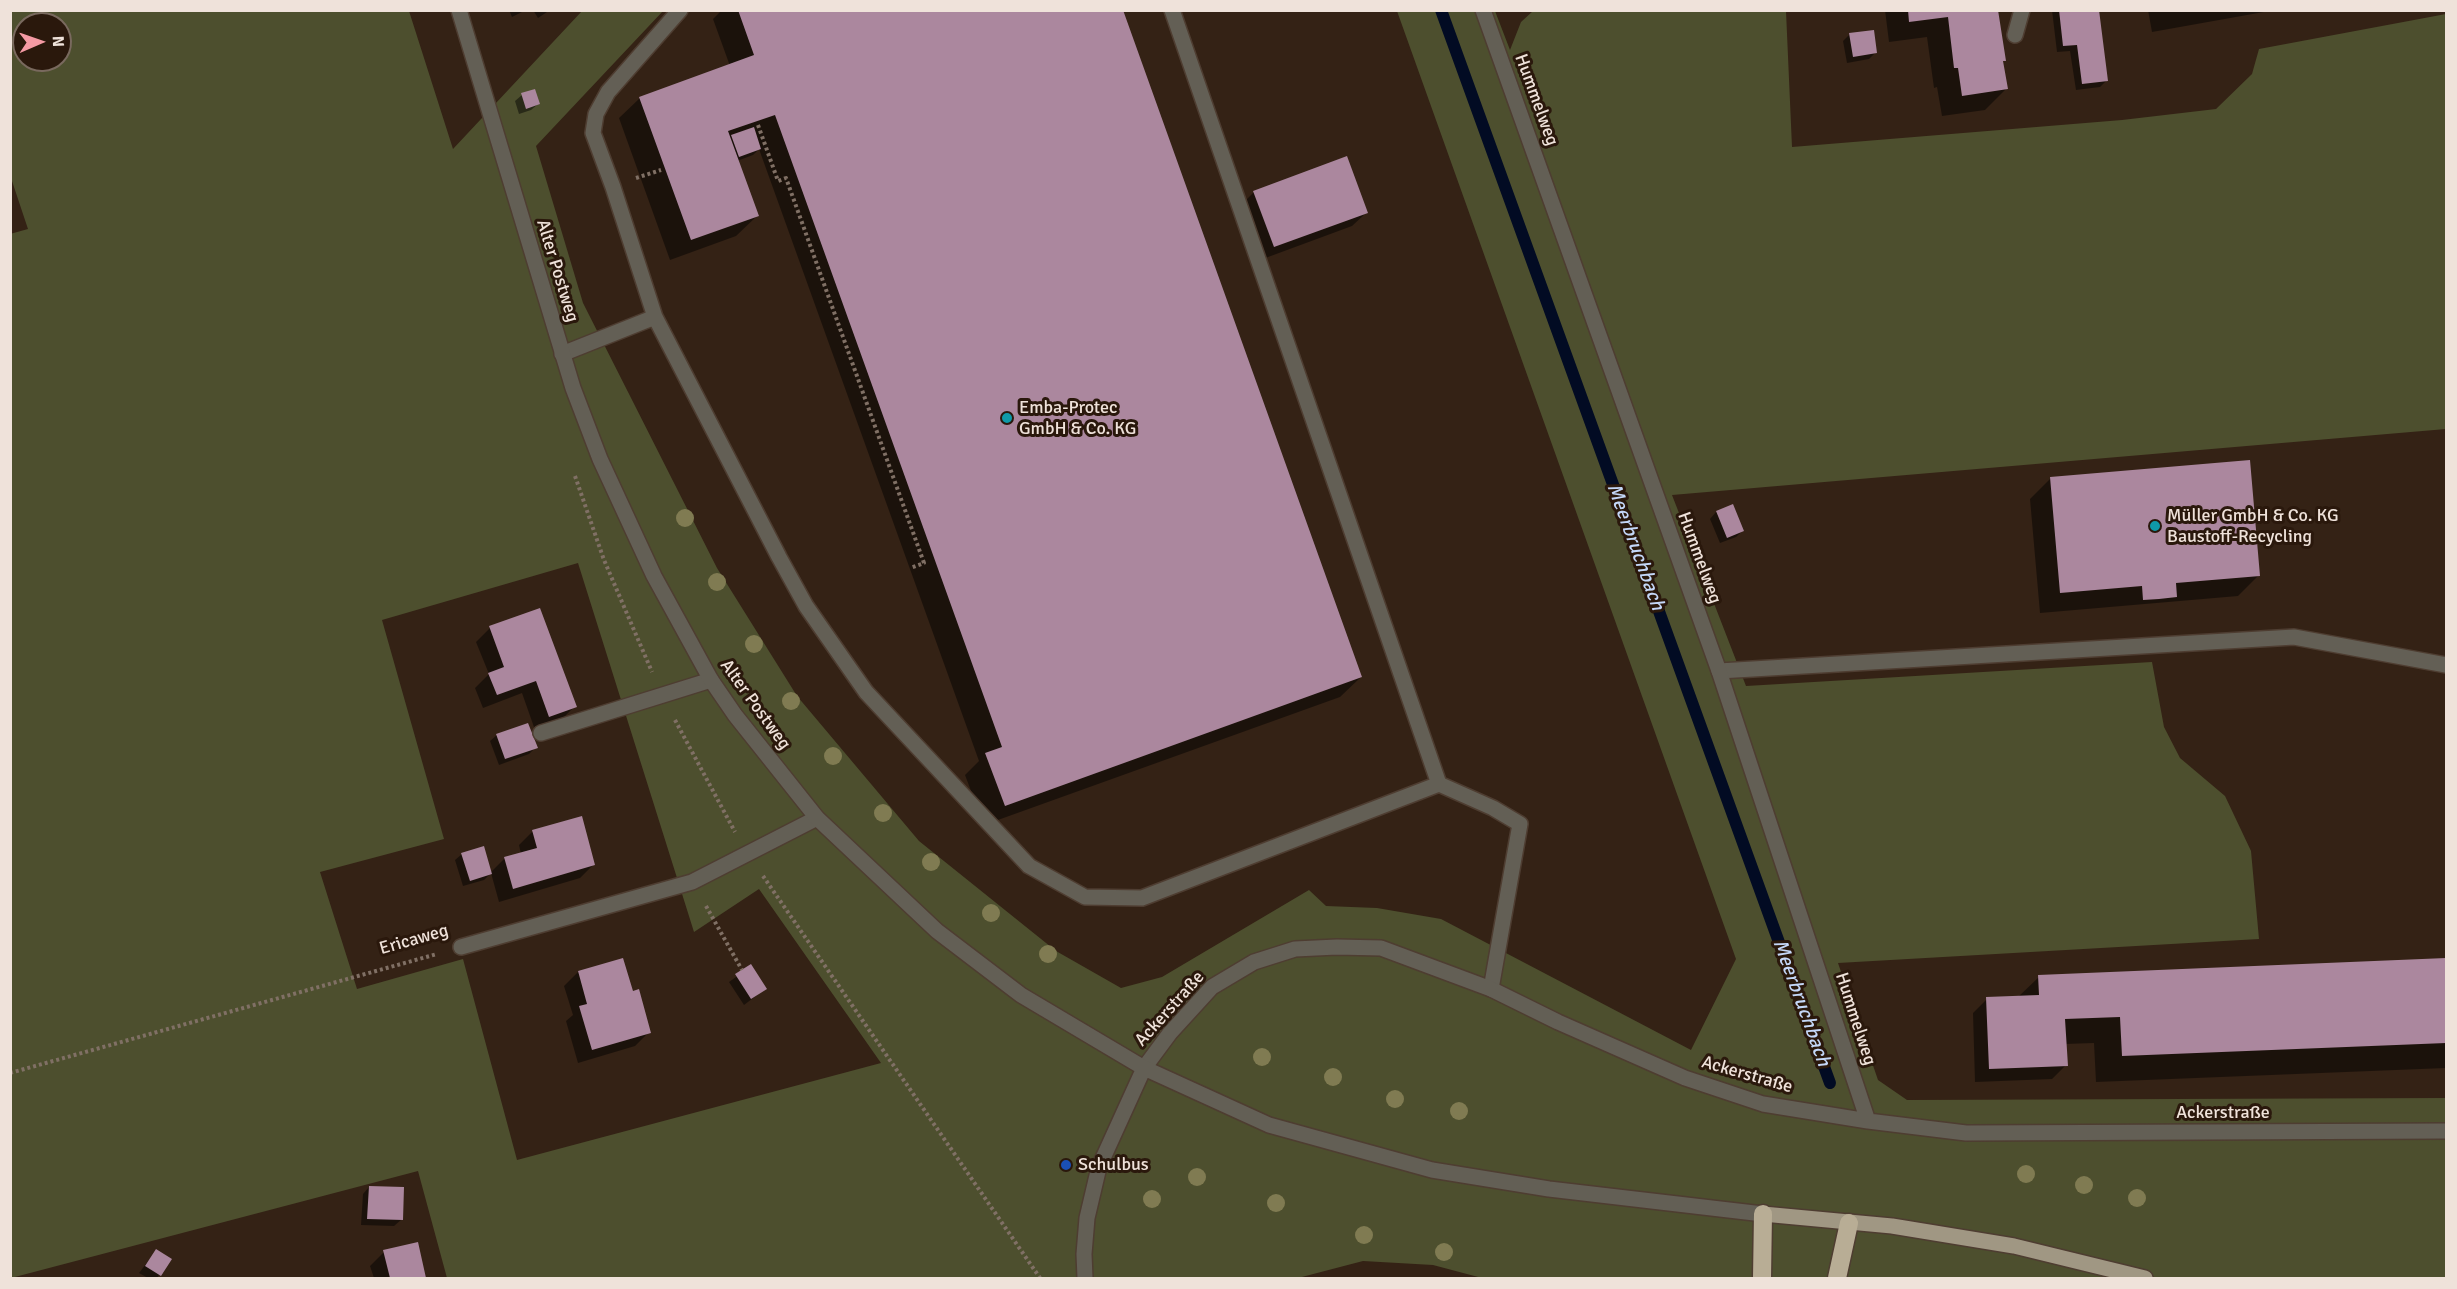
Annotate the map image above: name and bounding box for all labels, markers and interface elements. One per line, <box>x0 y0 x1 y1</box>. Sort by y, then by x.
north arrow <box>12 12 72 72</box>
text: N <box>48 36 68 47</box>
street label: Hummelweg <box>1509 51 1563 149</box>
street label: Alter Postweg <box>531 217 583 325</box>
place label: Emba-Protec GmbH & Co. KG <box>1019 397 1136 440</box>
marker: Emba-Protec GmbH & Co. KG <box>1000 411 1014 425</box>
water label: Meerbruchbach <box>1601 480 1669 614</box>
place label: Müller GmbH & Co. KG Baustoff-Recycling <box>2167 505 2339 548</box>
street label: Hummelweg <box>1672 509 1726 607</box>
marker: Müller GmbH & Co. KG Baustoff-Recycling <box>2148 519 2162 533</box>
street label: Alter Postweg <box>715 656 795 754</box>
street label: Ericaweg <box>377 920 451 960</box>
water label: Meerbruchbach <box>1767 936 1835 1070</box>
street label: Ackerstraße <box>1131 967 1209 1051</box>
street label: Hummelweg <box>1830 970 1880 1068</box>
street label: Ackerstraße <box>1699 1052 1795 1098</box>
street label: Ackerstraße <box>2176 1102 2270 1124</box>
place label: Schulbus <box>1078 1154 1149 1176</box>
marker: Schulbus <box>1059 1158 1073 1172</box>

